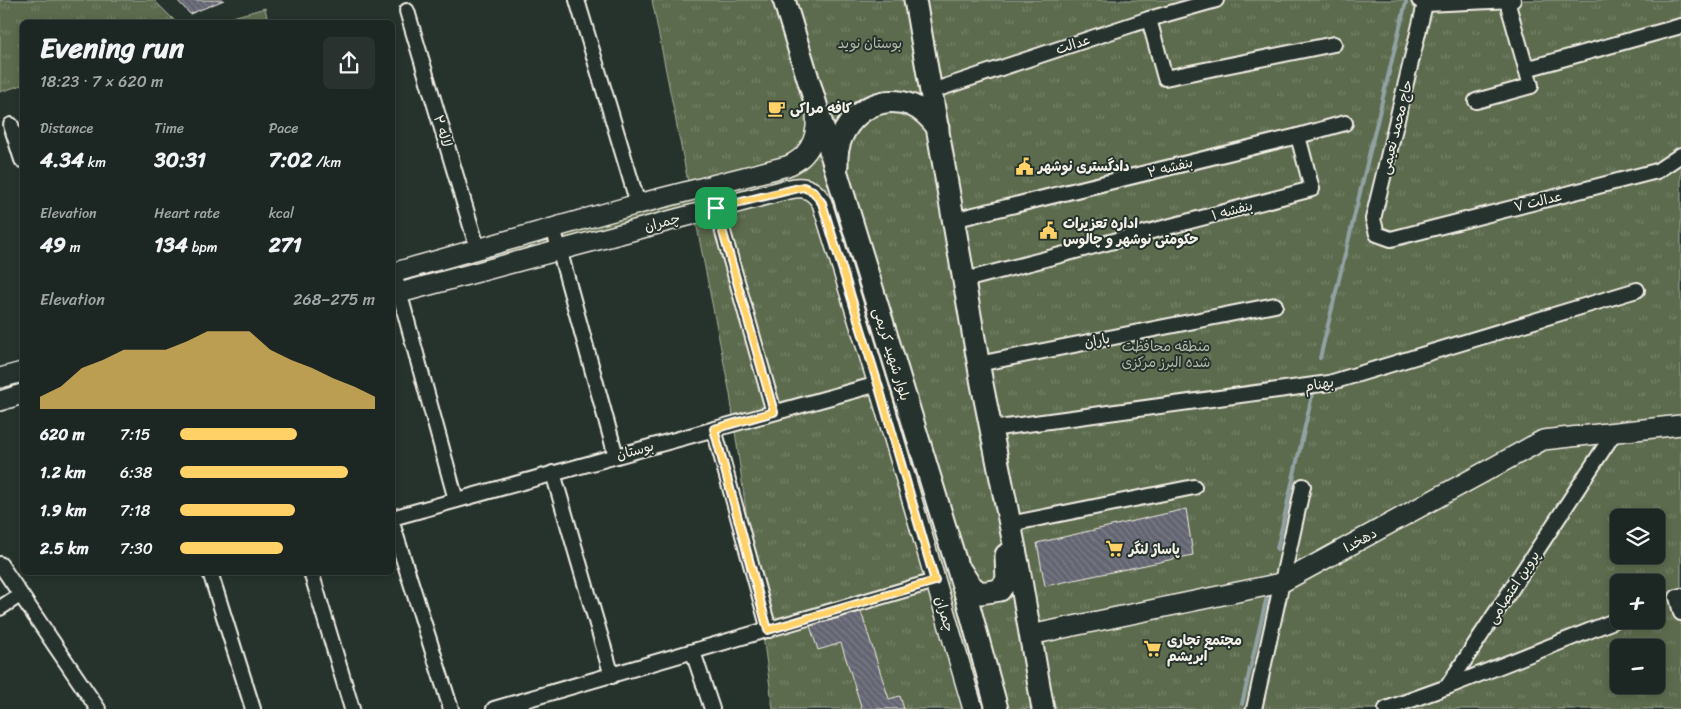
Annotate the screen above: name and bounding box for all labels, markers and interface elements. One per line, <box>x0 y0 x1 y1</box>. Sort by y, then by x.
text: Evening run <box>40 23 184 72</box>
street label: عدالت <box>1052 27 1094 62</box>
park label: بوستان نوید <box>838 31 902 56</box>
button: share <box>323 37 375 89</box>
text: 18:23 · 7 × 620 m <box>40 67 163 96</box>
street label: حاج محمد نعیمی <box>1373 77 1420 177</box>
place label: کافه مراکی <box>790 96 853 121</box>
cafe icon: کافه مراکی <box>766 98 786 118</box>
street label: لاله ۲ <box>426 112 459 150</box>
text: Distance <box>40 116 93 141</box>
text: Time <box>154 116 184 141</box>
text: Pace <box>269 116 298 141</box>
text: 4.34 <box>40 141 84 179</box>
text: 30:31 <box>154 141 206 179</box>
text: 7:02 <box>269 141 312 179</box>
text: km <box>84 150 106 175</box>
text: /km <box>312 150 341 175</box>
street label: بنفشه ۲ <box>1145 150 1196 185</box>
place label: دادگستری نوشهر <box>1036 154 1130 179</box>
public building icon: دادگستری نوشهر <box>1014 156 1034 176</box>
street label: ۷ عدالت <box>1511 183 1565 220</box>
pin <box>695 187 737 229</box>
street label: بنفشه ۱ <box>1209 193 1256 228</box>
icon: arrive <box>702 194 730 222</box>
text: Elevation <box>40 201 97 226</box>
text: Heart rate <box>154 201 220 226</box>
text: kcal <box>269 201 294 226</box>
street label: چمران <box>641 206 683 239</box>
place label: اداره تعزیرات حکومتی نوشهر و چالوس <box>1063 211 1198 252</box>
public building icon: اداره تعزیرات حکومتی نوشهر و چالوس <box>1039 221 1059 241</box>
text: 49 <box>40 226 66 264</box>
text: 134 <box>154 226 188 264</box>
text: 271 <box>269 226 302 264</box>
text: m <box>66 235 80 260</box>
text: bpm <box>188 235 217 260</box>
text: Elevation <box>40 285 105 314</box>
text: 268–275 m <box>293 285 375 314</box>
street label: بلوار شهید کریمی <box>865 304 918 404</box>
street label: باران <box>1082 326 1112 355</box>
park label: منطقه محافظت شده البرز مرکزی <box>1122 334 1210 375</box>
street label: بهنام <box>1302 370 1336 399</box>
text: 620 m <box>40 420 85 449</box>
text: 7:15 <box>120 420 151 449</box>
street label: بوستان <box>613 433 657 468</box>
text: 1.2 km <box>40 458 86 487</box>
text: 6:38 <box>120 458 152 487</box>
text: 1.9 km <box>40 496 86 525</box>
text: 7:18 <box>120 496 150 525</box>
map controls <box>1610 509 1665 694</box>
button: layers <box>1610 509 1665 564</box>
street label: دهخدا <box>1339 521 1382 560</box>
text: 2.5 km <box>40 534 89 563</box>
text: 7:30 <box>120 534 153 563</box>
place label: پاساژ لنگر <box>1127 537 1180 562</box>
supermarket icon: پاساژ لنگر <box>1105 539 1125 559</box>
street label: پروین اعتصامی <box>1480 545 1547 629</box>
button: + <box>1610 574 1665 629</box>
street label: چمران <box>927 593 962 635</box>
place label: مجتمع تجاری ابریشم <box>1167 628 1242 669</box>
supermarket icon: مجتمع تجاری ابریشم <box>1143 638 1163 658</box>
button: − <box>1610 639 1665 694</box>

